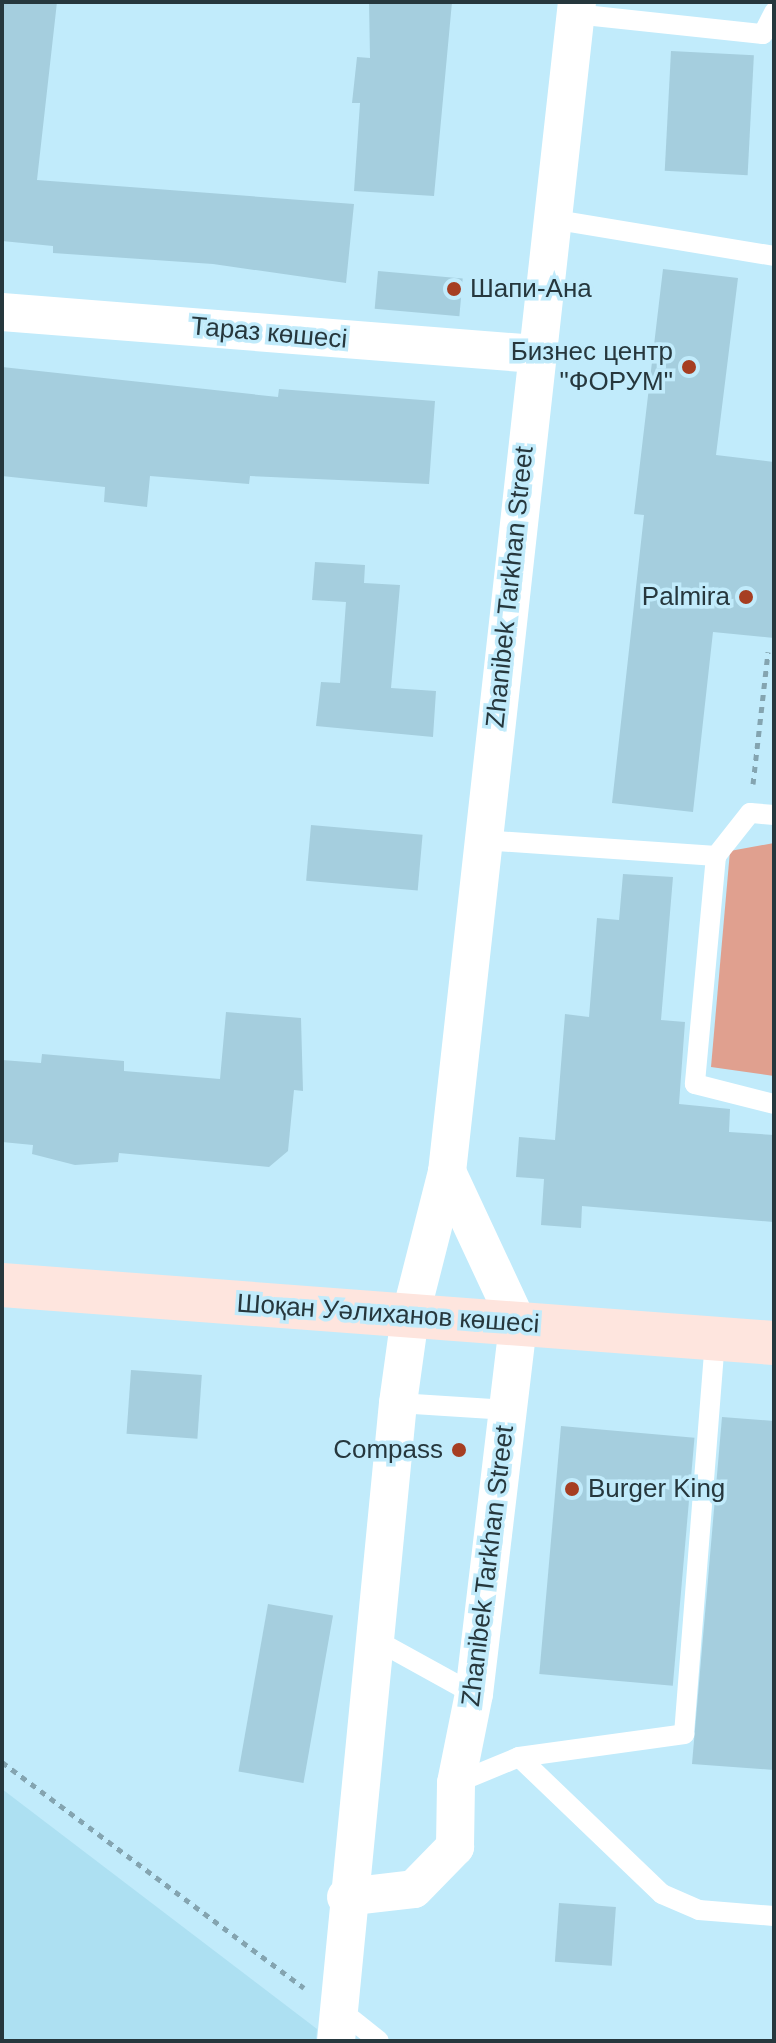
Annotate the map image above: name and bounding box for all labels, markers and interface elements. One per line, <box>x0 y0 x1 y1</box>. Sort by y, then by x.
place label: Шапи-Ана <box>470 273 592 305</box>
marker: Шапи-Ана <box>445 280 463 298</box>
street label: Тараз көшесі <box>190 311 348 355</box>
place label: Бизнес центр "ФОРУМ" <box>511 336 673 398</box>
marker: Бизнес центр "ФОРУМ" <box>680 358 698 376</box>
street label: Zhanibek Tarkhan Street <box>480 445 540 729</box>
place label: Palmira <box>642 581 730 613</box>
marker: Palmira <box>737 588 755 606</box>
street label: Шоқан Уәлиханов көшесі <box>236 1288 540 1340</box>
street label: Zhanibek Tarkhan Street <box>455 1424 521 1708</box>
place label: Compass <box>333 1434 443 1466</box>
marker: Compass <box>450 1441 468 1459</box>
place label: Burger King <box>588 1473 725 1505</box>
marker: Burger King <box>563 1480 581 1498</box>

